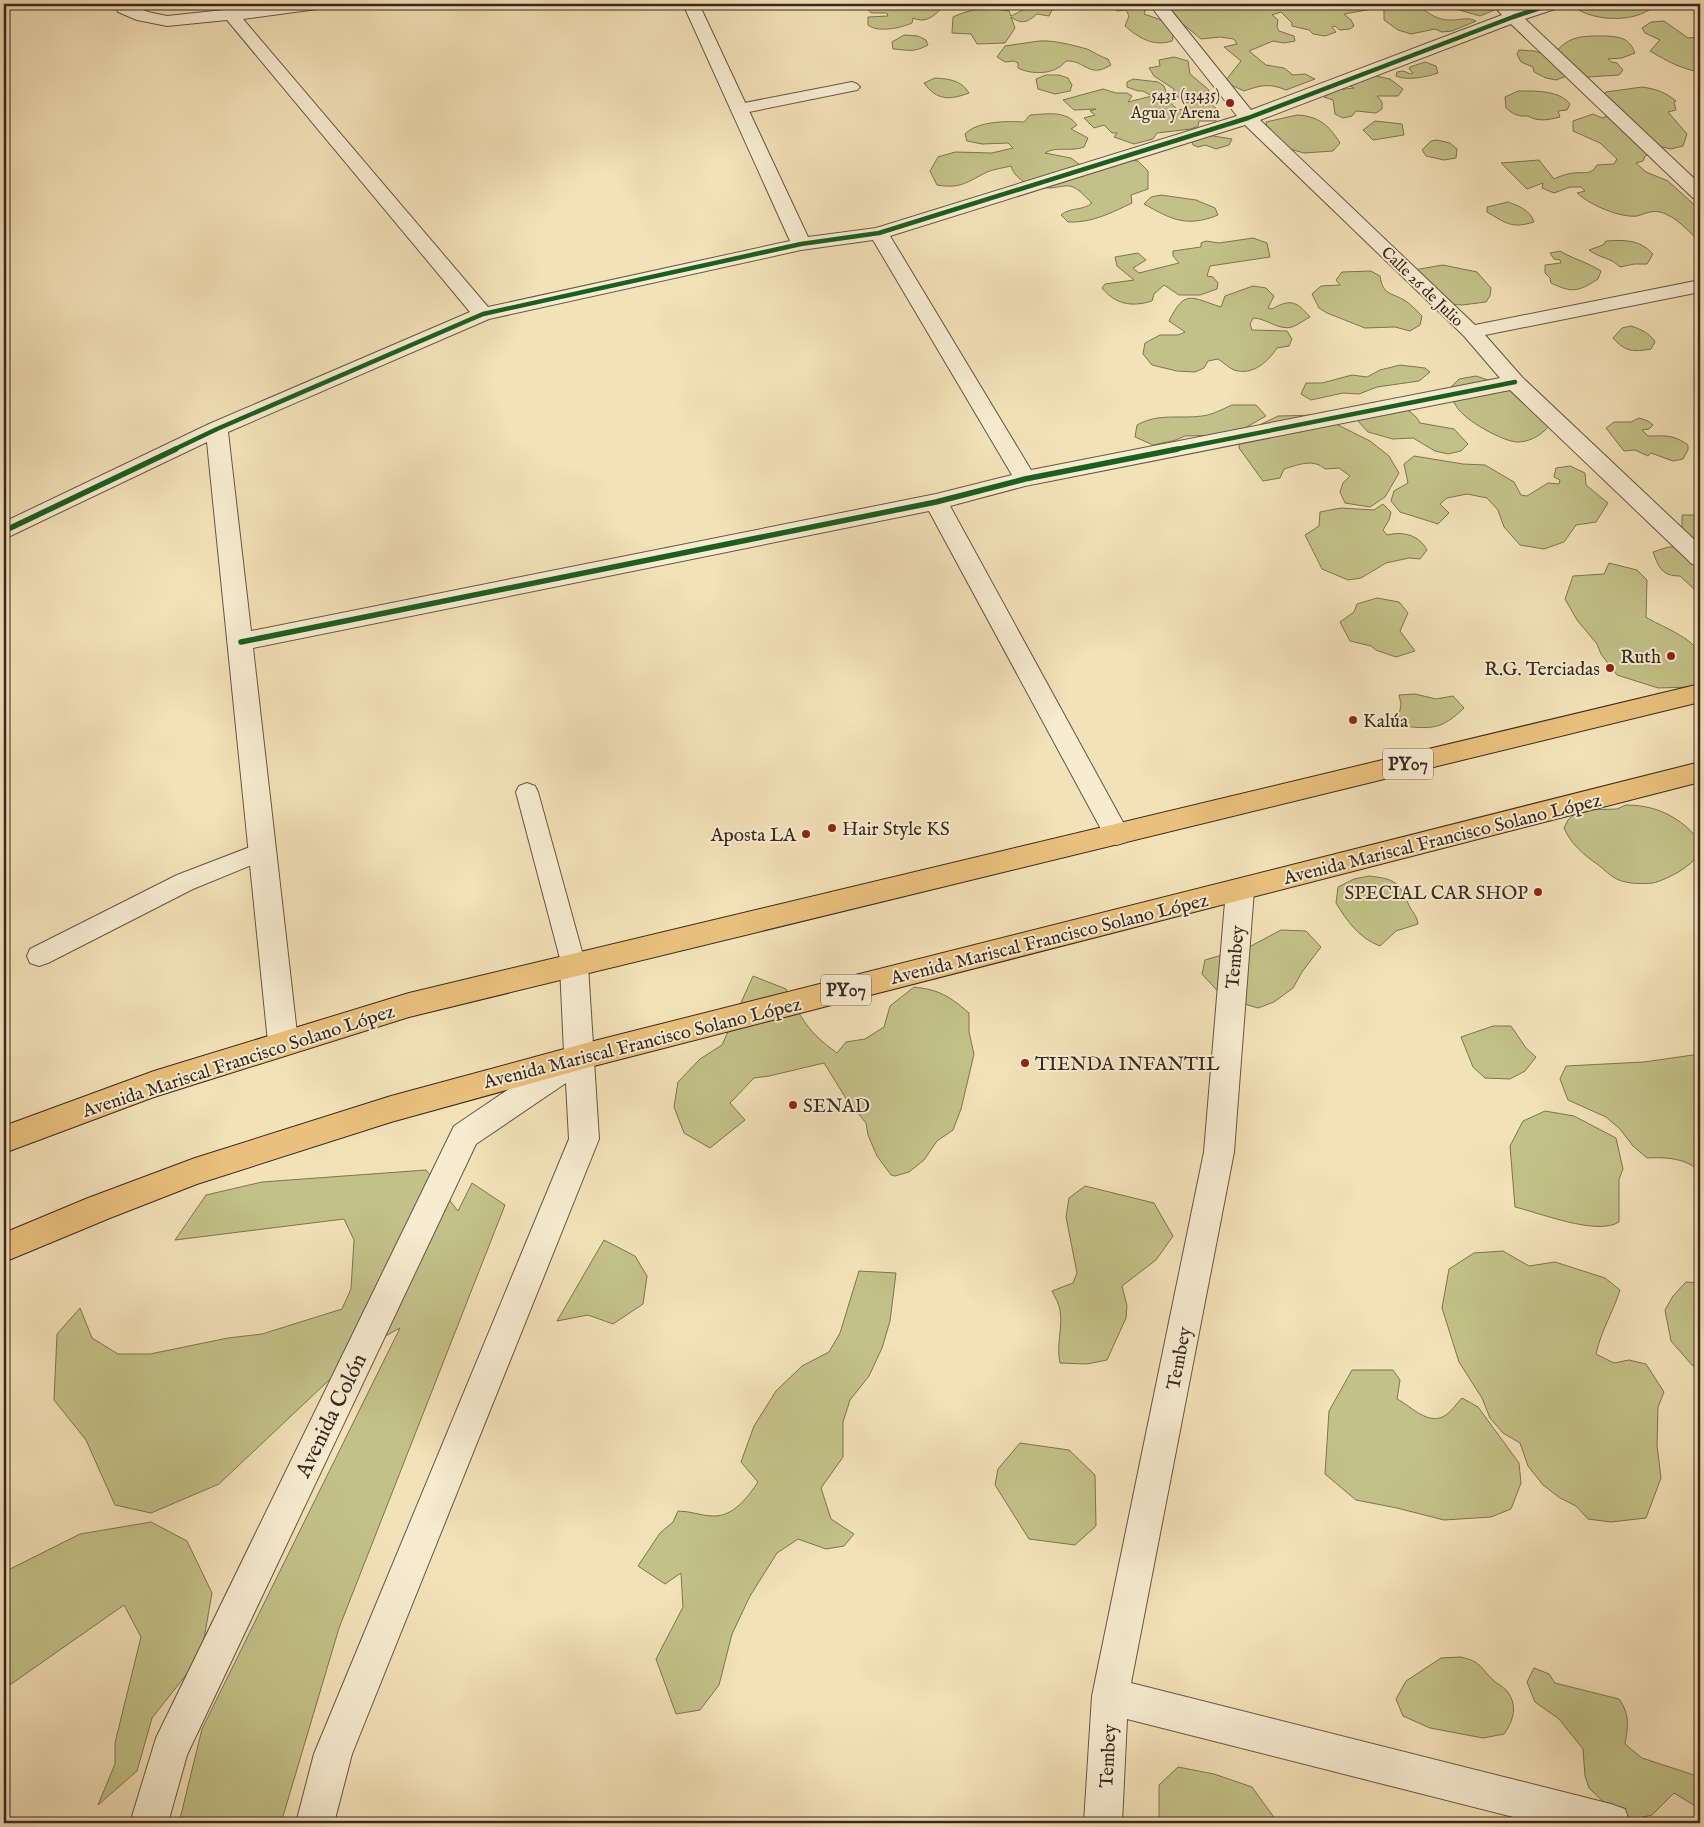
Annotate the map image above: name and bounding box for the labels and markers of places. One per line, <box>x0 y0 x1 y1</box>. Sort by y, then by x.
place label: 5431 (13435) Agua y Arena <box>1130 86 1220 124</box>
marker: 5431 (13435) Agua y Arena <box>1224 97 1236 109</box>
place label: Ruth <box>1620 646 1661 670</box>
marker: Ruth <box>1665 650 1677 662</box>
place label: R.G. Terciadas <box>1484 658 1600 682</box>
marker: R.G. Terciadas <box>1604 662 1616 674</box>
place label: Kalúa <box>1363 710 1409 734</box>
marker: Kalúa <box>1347 714 1359 726</box>
place label: Hair Style KS <box>842 818 950 842</box>
marker: Hair Style KS <box>826 822 838 834</box>
place label: Aposta LA <box>710 824 797 848</box>
marker: Aposta LA <box>800 828 812 840</box>
place label: SPECIAL CAR SHOP <box>1345 882 1528 906</box>
marker: SPECIAL CAR SHOP <box>1532 886 1544 898</box>
place label: TIENDA INFANTIL <box>1035 1053 1220 1077</box>
marker: TIENDA INFANTIL <box>1019 1057 1031 1069</box>
place label: SENAD <box>803 1095 870 1119</box>
marker: SENAD <box>787 1099 799 1111</box>

